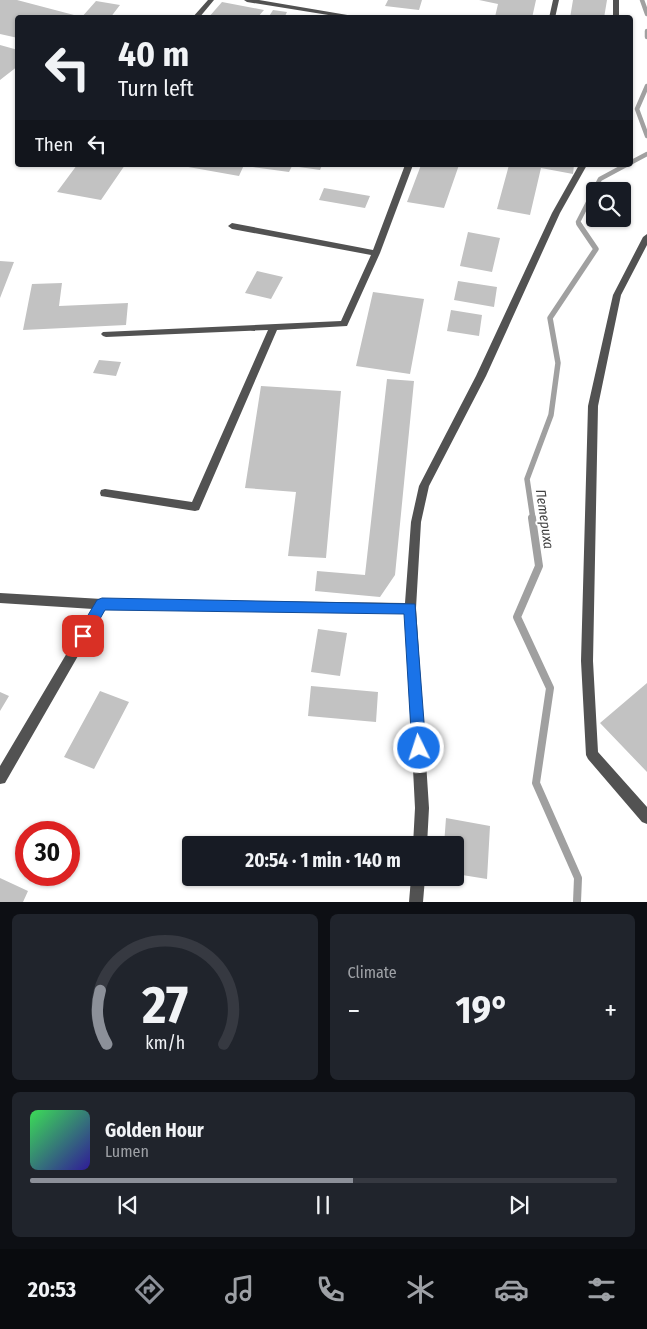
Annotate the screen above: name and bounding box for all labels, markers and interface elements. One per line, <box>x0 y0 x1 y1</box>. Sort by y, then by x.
text: 40 m <box>118 33 189 75</box>
icon: left <box>35 35 100 100</box>
text: Turn left <box>118 75 194 102</box>
icon: left <box>83 130 111 158</box>
text: Then <box>35 133 73 156</box>
map controls <box>586 182 631 227</box>
button: search <box>586 182 631 227</box>
water label: Петериха <box>532 488 557 550</box>
pin <box>62 615 104 657</box>
icon: arrive <box>69 622 97 650</box>
position arrow <box>392 721 444 773</box>
speed limit sign: 30 <box>15 821 80 886</box>
text: 20:54 · 1 min · 140 m <box>245 849 401 872</box>
text: Climate <box>348 963 397 982</box>
text: 27 <box>141 974 188 1037</box>
text: 19° <box>455 987 509 1033</box>
text: − <box>348 994 360 1027</box>
text: + <box>604 994 617 1027</box>
text: km/h <box>145 1032 185 1054</box>
text: Golden Hour <box>105 1119 204 1142</box>
text: Lumen <box>105 1142 149 1161</box>
icon: previous <box>114 1191 142 1219</box>
icon: pause <box>309 1191 337 1219</box>
icon: next <box>505 1191 533 1219</box>
icon: directions <box>132 1272 167 1307</box>
icon: music <box>222 1272 257 1307</box>
icon: phone <box>313 1272 348 1307</box>
icon: climate <box>403 1272 438 1307</box>
icon: car <box>494 1272 529 1307</box>
icon: filters <box>584 1272 619 1307</box>
text: 20:53 <box>28 1276 76 1303</box>

